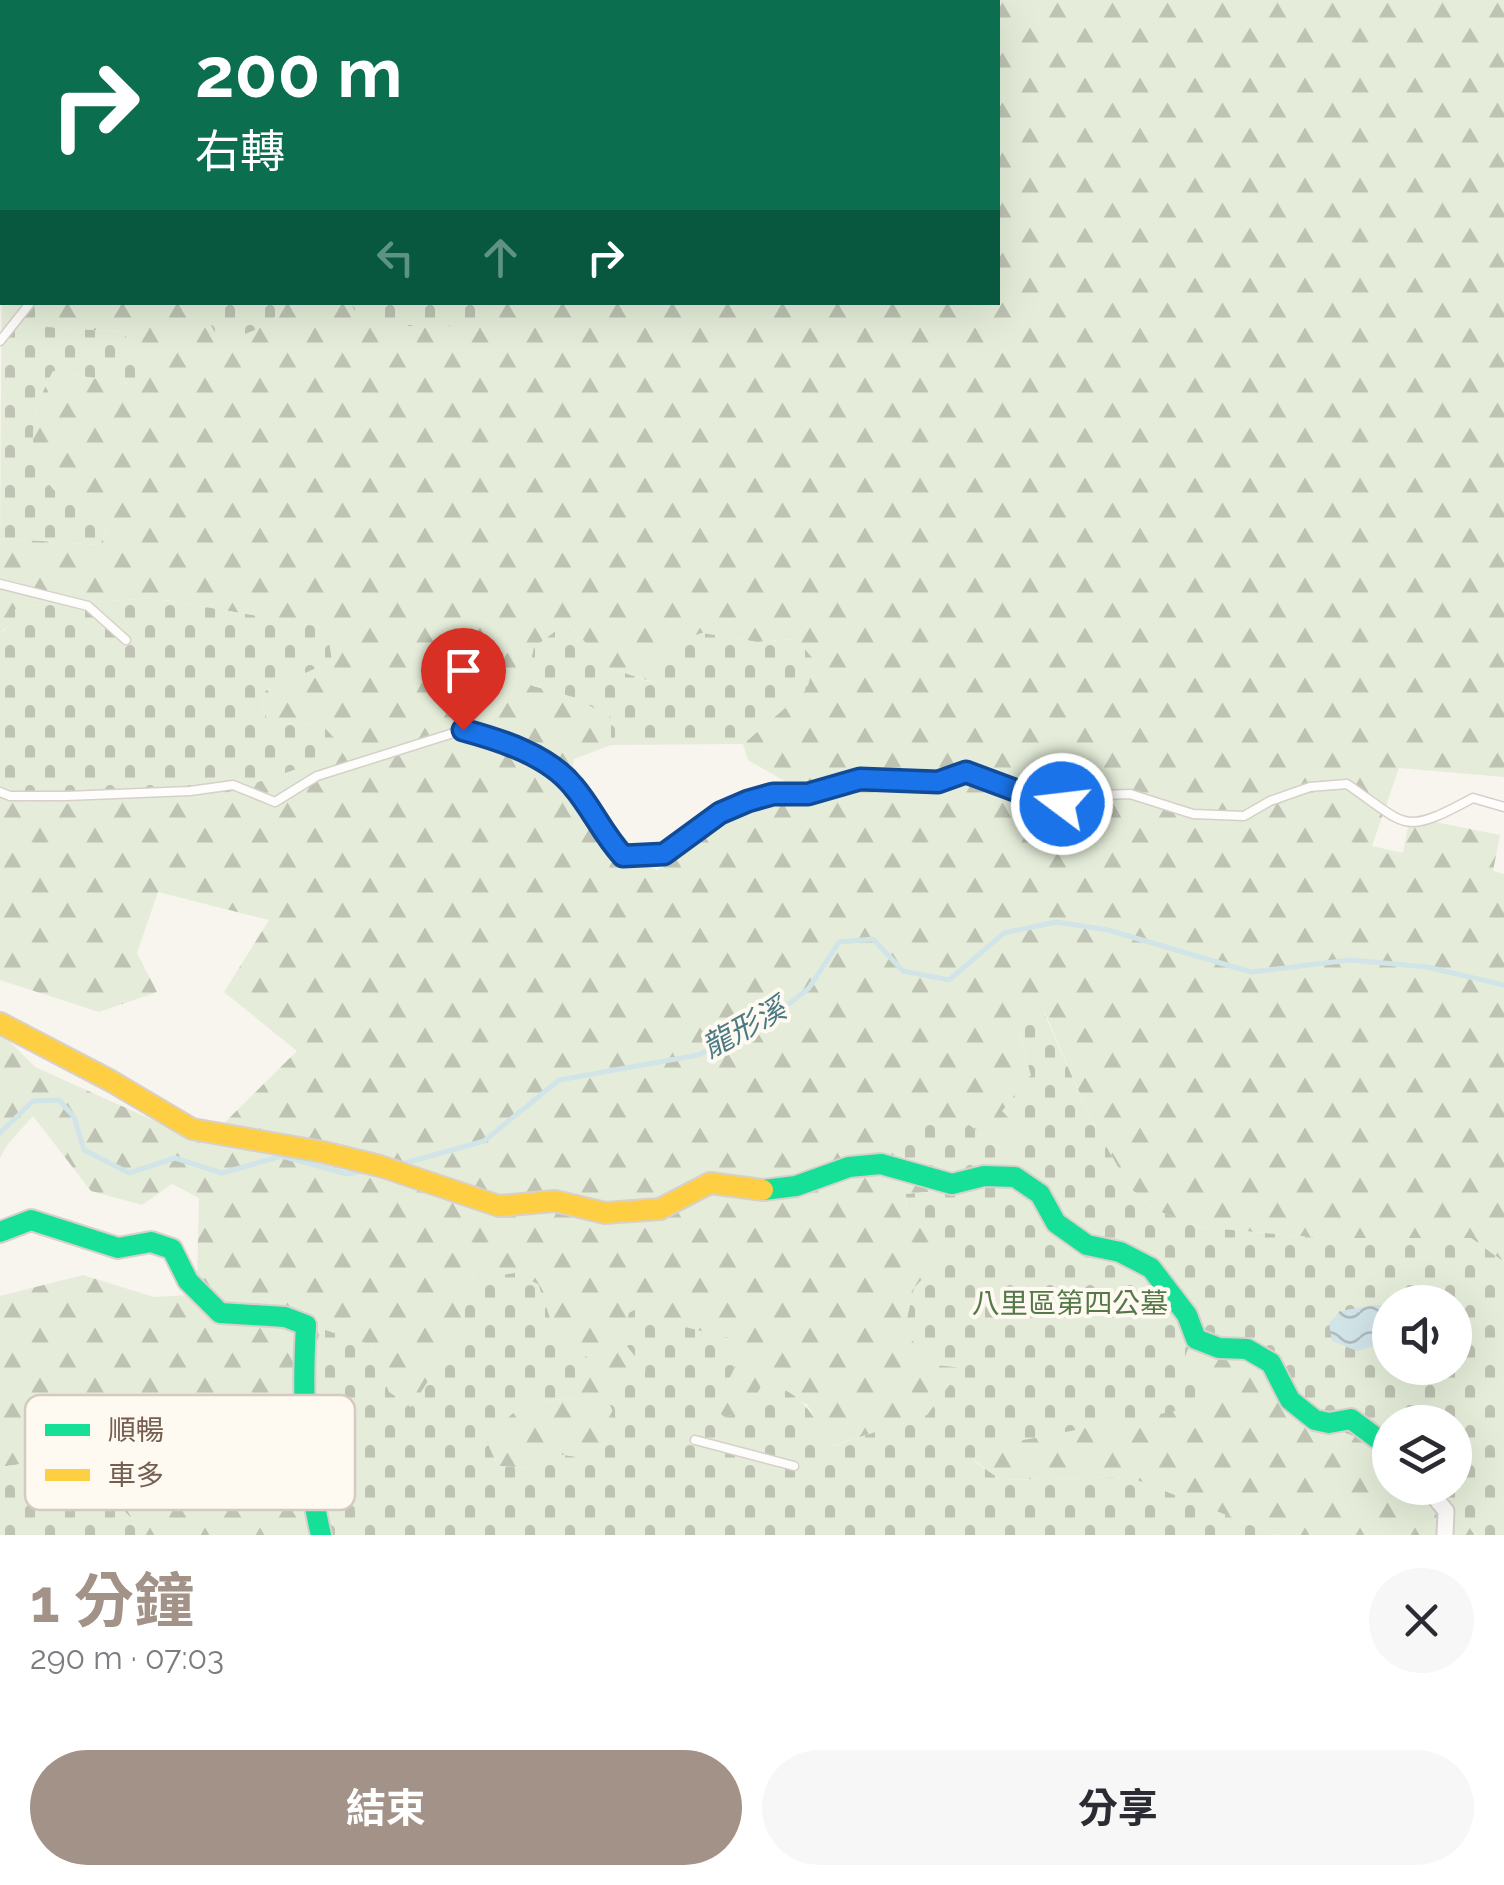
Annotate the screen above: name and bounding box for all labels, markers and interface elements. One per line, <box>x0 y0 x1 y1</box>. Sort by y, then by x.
text: 200 m <box>195 31 402 113</box>
icon: right <box>30 40 160 170</box>
text: 右轉 <box>195 125 285 178</box>
icon: left <box>368 230 423 285</box>
icon: ahead <box>473 230 528 285</box>
icon: right <box>578 230 633 285</box>
pin <box>421 628 506 731</box>
icon: arrive <box>436 643 491 698</box>
position arrow <box>1010 752 1114 856</box>
water label: 龍形溪 <box>696 989 795 1065</box>
map controls <box>1372 1285 1472 1505</box>
button: sound <box>1372 1285 1472 1385</box>
park label: 八里區第四公墓 <box>972 1287 1168 1320</box>
legend <box>25 1395 355 1510</box>
button: layers <box>1372 1405 1472 1505</box>
text: 順暢 <box>108 1414 164 1447</box>
text: 車多 <box>108 1459 164 1492</box>
text: 1 分鐘 <box>30 1566 194 1636</box>
button: close <box>1369 1568 1474 1673</box>
text: 290 m · 07:03 <box>30 1639 224 1676</box>
button: 結束 <box>30 1750 742 1865</box>
button: 分享 <box>762 1750 1474 1865</box>

